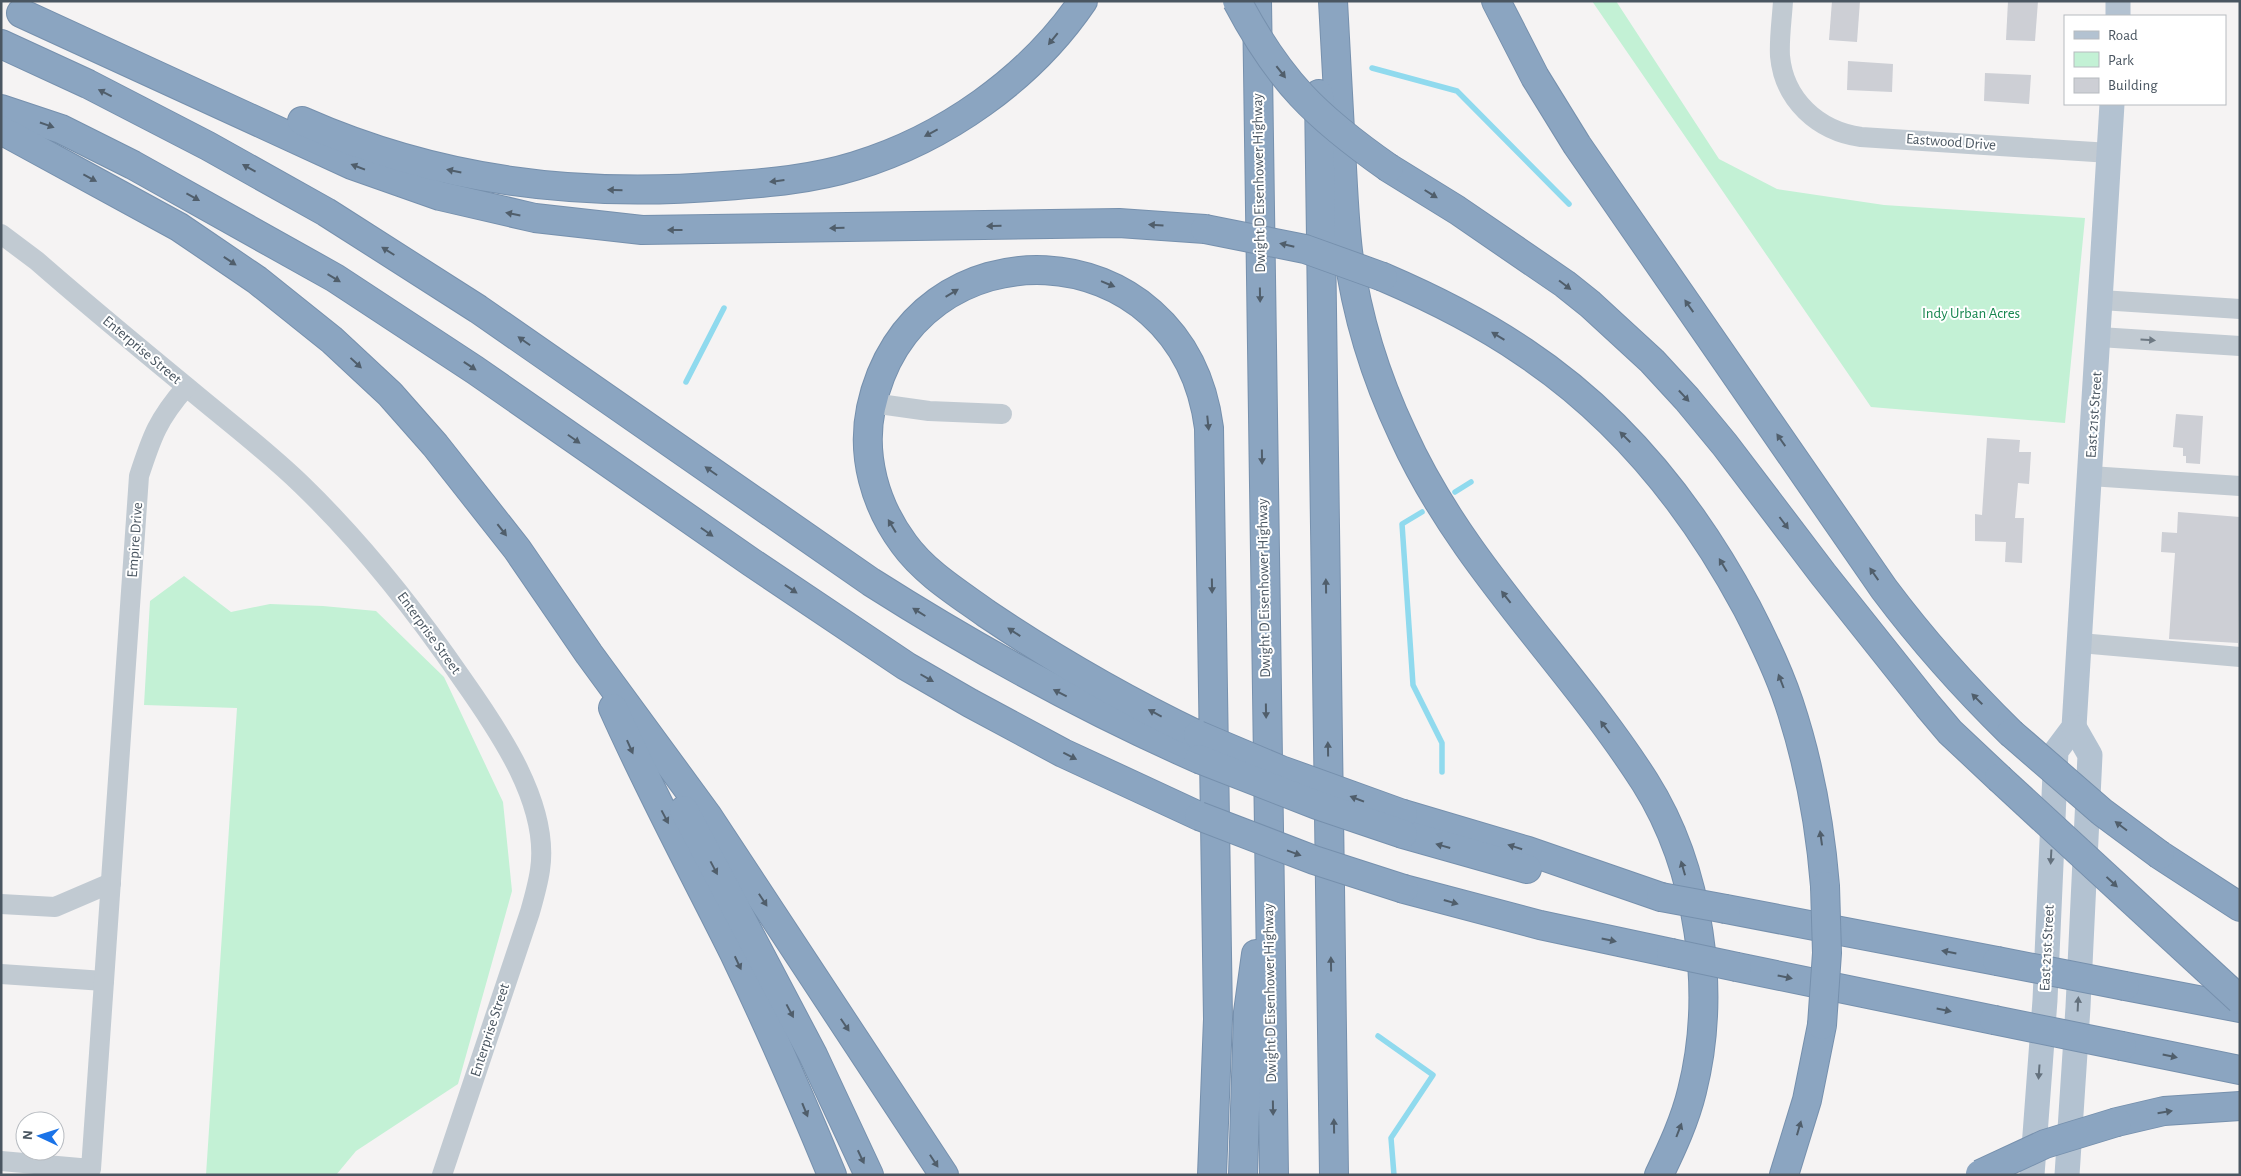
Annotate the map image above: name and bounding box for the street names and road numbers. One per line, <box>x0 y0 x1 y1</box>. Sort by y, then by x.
street label: Dwight D Eisenhower Highway <box>1250 92 1268 273</box>
street label: Eastwood Drive <box>1905 131 1997 153</box>
street label: Enterprise Street <box>100 313 184 387</box>
street label: East 21st Street <box>2083 371 2105 459</box>
street label: Dwight D Eisenhower Highway <box>1255 497 1273 678</box>
street label: Empire Drive <box>125 502 145 578</box>
street label: Enterprise Street <box>394 589 464 677</box>
street label: Dwight D Eisenhower Highway <box>1261 902 1279 1083</box>
street label: East 21st Street <box>2037 904 2057 992</box>
street label: Enterprise Street <box>468 981 512 1079</box>

